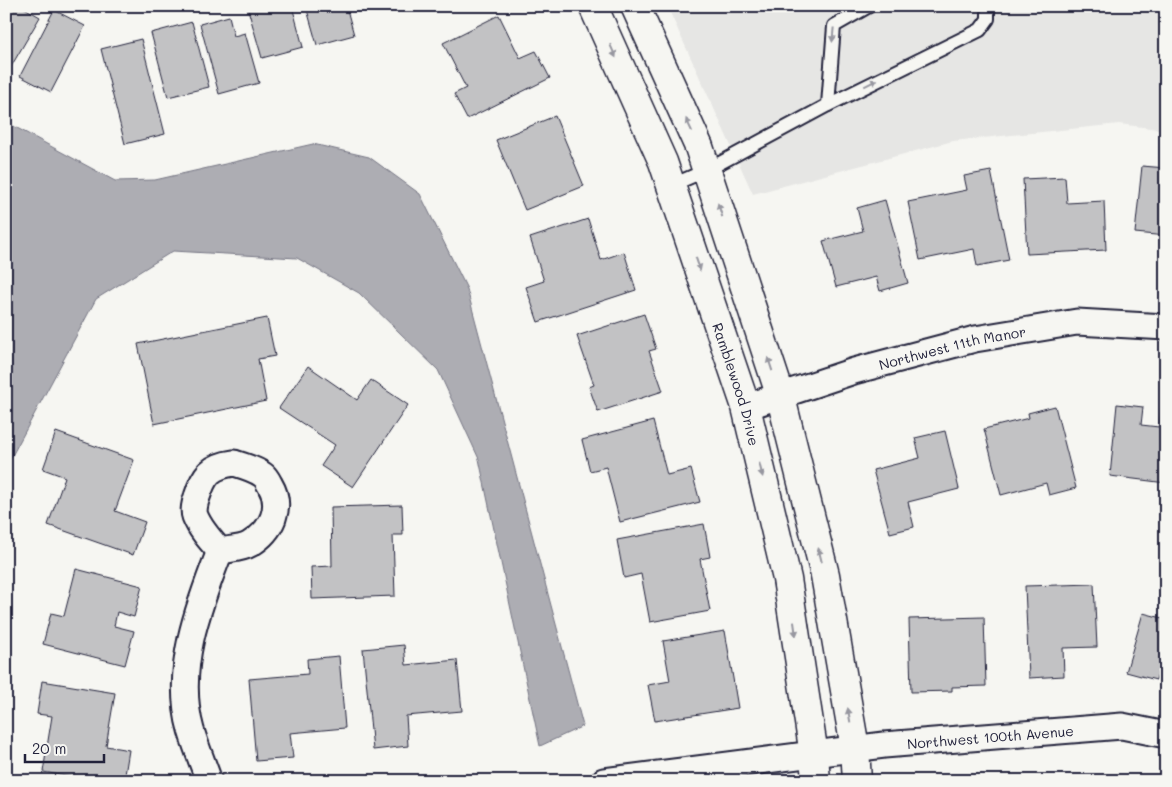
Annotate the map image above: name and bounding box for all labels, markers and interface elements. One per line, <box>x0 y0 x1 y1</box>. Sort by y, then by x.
one-way arrow <box>829 27 837 43</box>
one-way arrow <box>609 44 617 58</box>
one-way arrow <box>864 79 879 87</box>
one-way arrow <box>685 118 693 132</box>
one-way arrow <box>715 202 723 217</box>
one-way arrow <box>695 257 702 272</box>
street label: Ramblewood Drive <box>709 320 764 447</box>
street label: Northwest 11th Manor <box>876 321 1027 374</box>
one-way arrow <box>766 357 774 372</box>
one-way arrow <box>757 462 765 477</box>
one-way arrow <box>816 548 824 563</box>
one-way arrow <box>791 621 799 637</box>
one-way arrow <box>845 707 853 723</box>
street label: Northwest 100th Avenue <box>906 720 1075 753</box>
scale bar <box>25 732 104 764</box>
text: 20 m <box>32 738 66 758</box>

